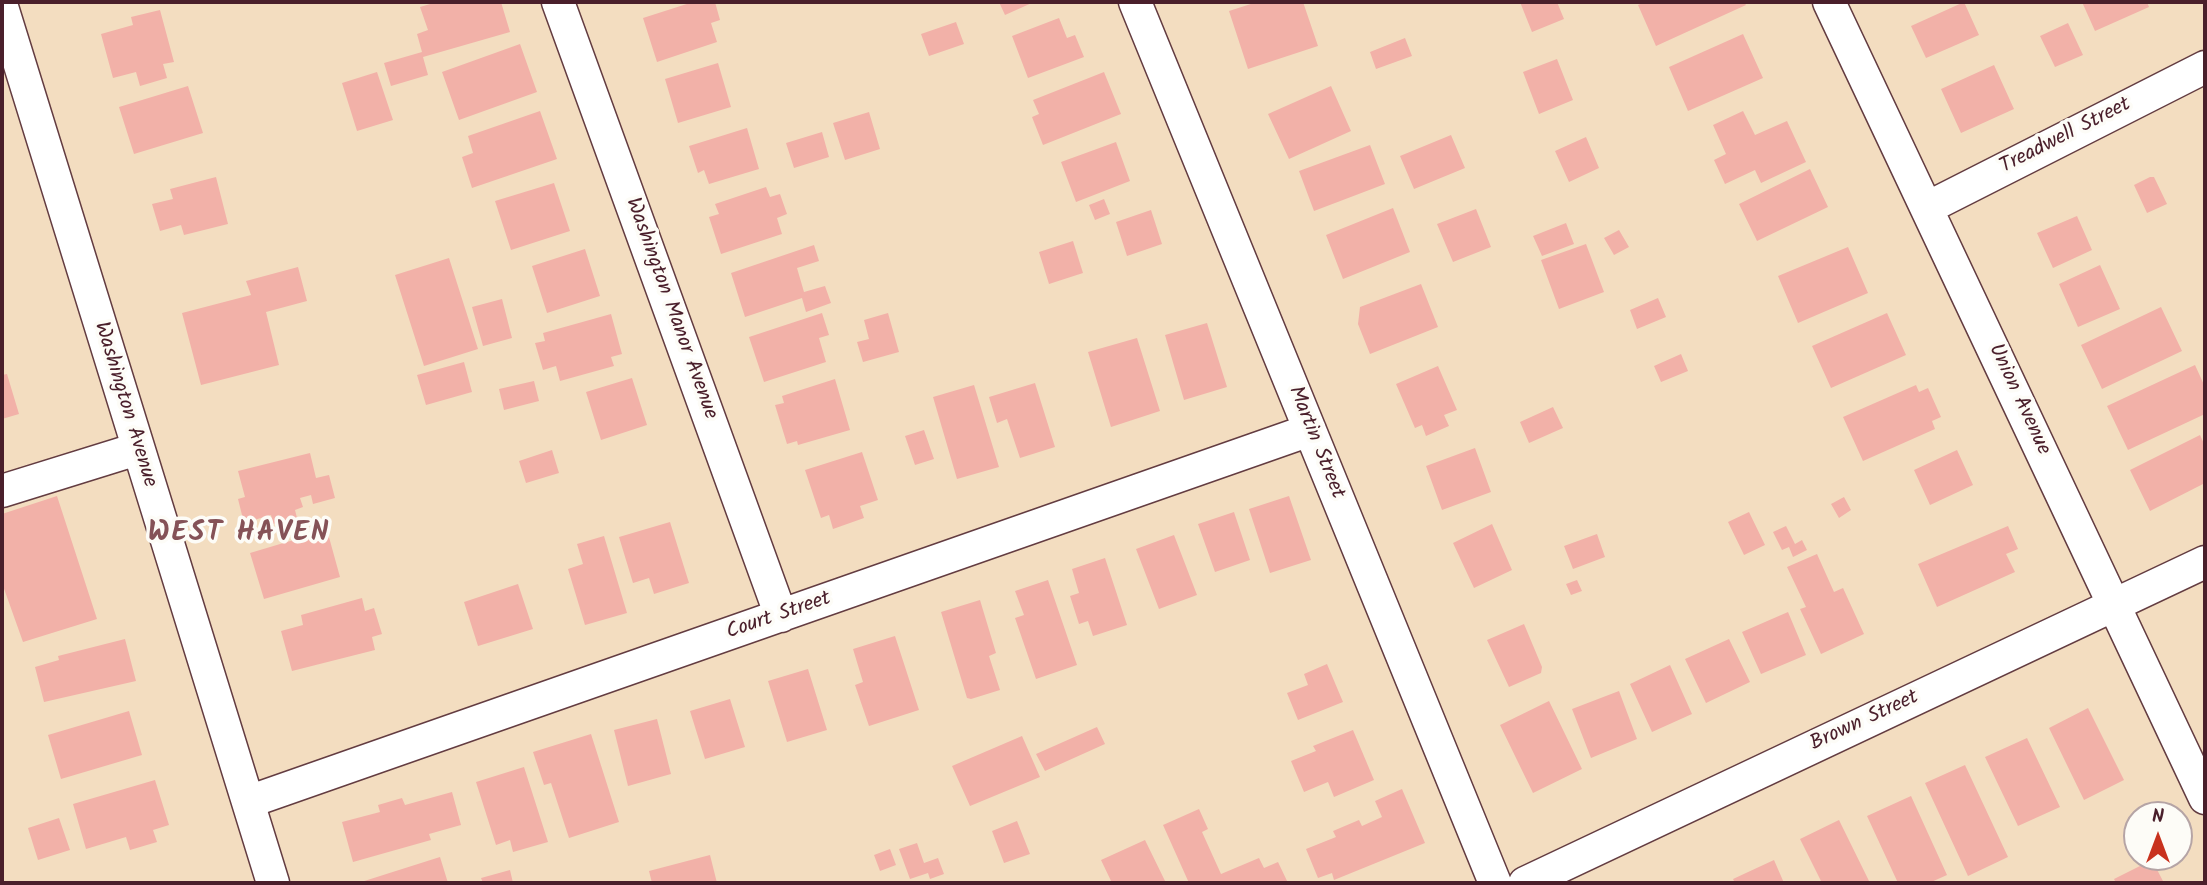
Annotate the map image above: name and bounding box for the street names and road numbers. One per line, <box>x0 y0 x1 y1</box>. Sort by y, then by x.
street label: Treadwell Street <box>1996 93 2136 181</box>
street label: Washington Manor Avenue <box>618 195 722 423</box>
street label: Washington Avenue <box>87 319 161 491</box>
street label: Union Avenue <box>1981 340 2055 460</box>
street label: Martin Street <box>1281 383 1349 503</box>
street label: Court Street <box>723 587 835 647</box>
street label: Brown Street <box>1807 686 1923 758</box>

